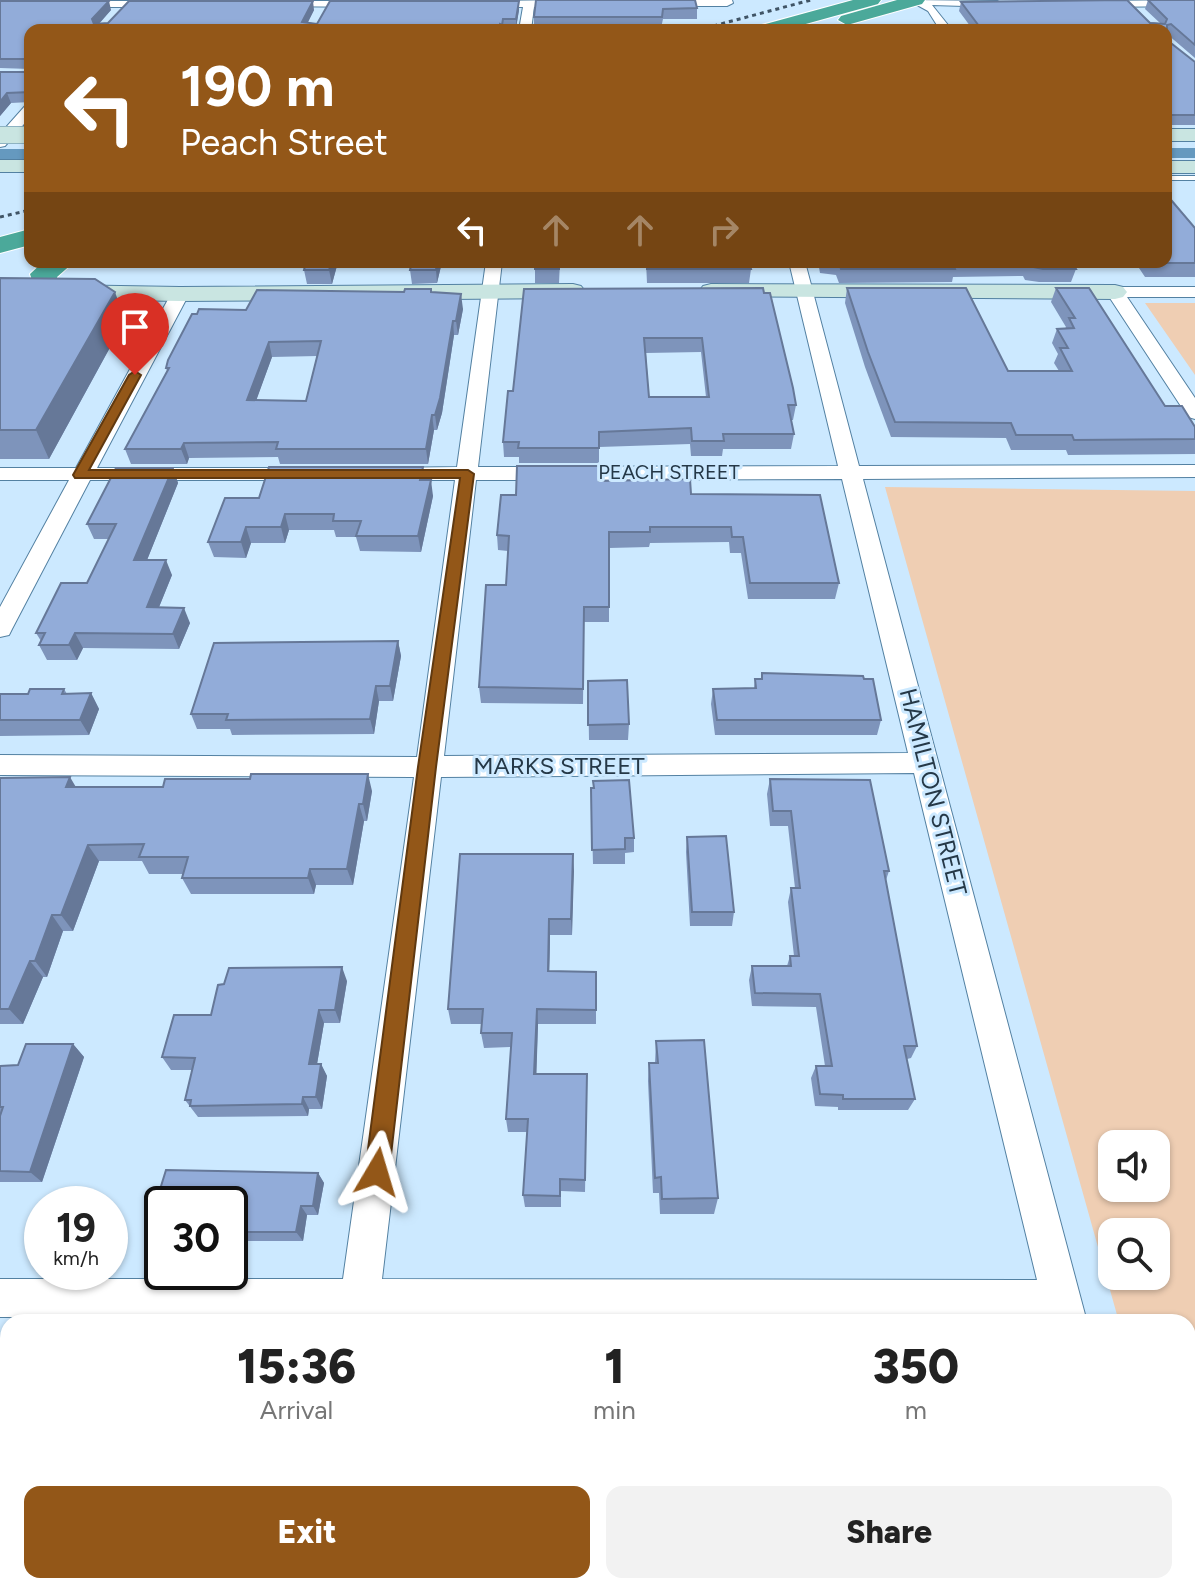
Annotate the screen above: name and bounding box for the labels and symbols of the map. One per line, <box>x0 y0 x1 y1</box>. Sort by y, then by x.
pin <box>101 293 169 375</box>
street label: PEACH STREET <box>598 460 740 484</box>
street label: HAMILTON STREET <box>894 685 973 899</box>
street label: MARKS STREET <box>473 751 645 780</box>
position arrow <box>335 1130 419 1214</box>
speed limit sign: 30 <box>144 1186 248 1290</box>

